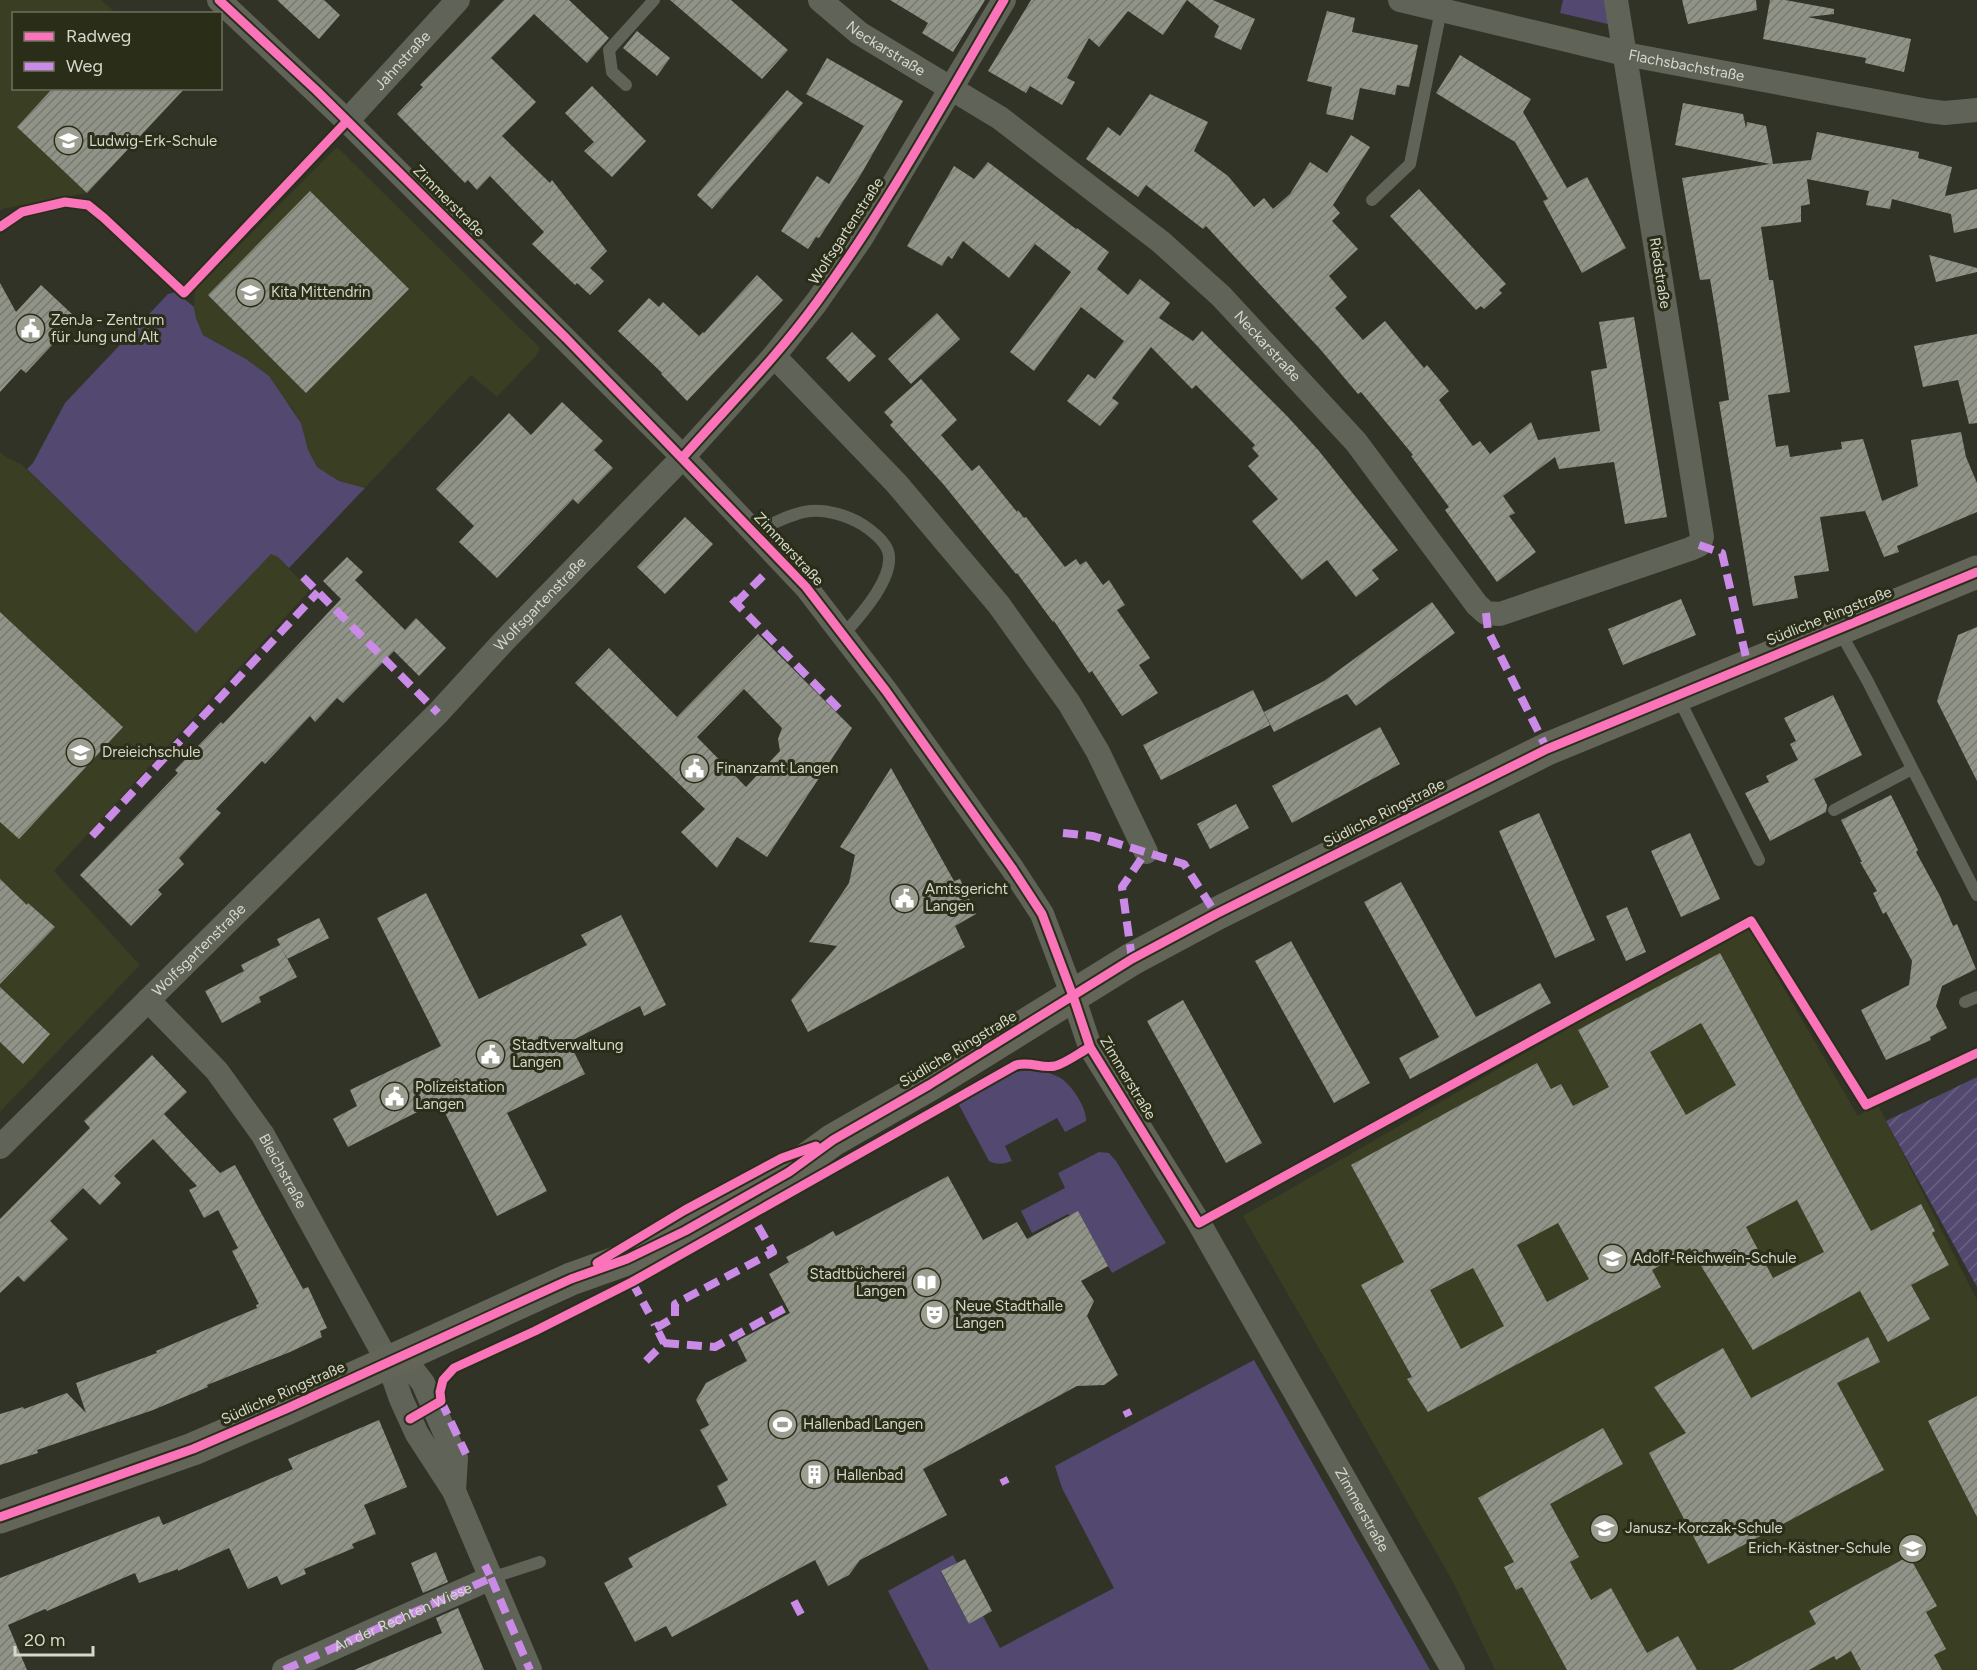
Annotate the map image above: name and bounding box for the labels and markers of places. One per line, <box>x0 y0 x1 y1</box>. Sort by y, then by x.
school or university icon: Ludwig-Erk-Schule <box>52 125 84 157</box>
place label: Ludwig-Erk-Schule <box>89 132 217 150</box>
school or university icon: Kita Mittendrin <box>234 276 266 308</box>
place label: Kita Mittendrin <box>271 283 370 301</box>
place label: ZenJa - Zentrum für Jung und Alt <box>51 311 164 346</box>
public building icon: ZenJa - Zentrum für Jung und Alt <box>14 313 46 345</box>
school or university icon: Dreieichschule <box>65 736 97 768</box>
place label: Dreieichschule <box>102 743 201 761</box>
public building icon: Finanzamt Langen <box>679 752 711 784</box>
place label: Finanzamt Langen <box>716 759 838 777</box>
place label: Amtsgericht Langen <box>925 880 1009 915</box>
public building icon: Amtsgericht Langen <box>888 882 920 914</box>
place label: Stadtverwaltung Langen <box>512 1036 624 1071</box>
public building icon: Stadtverwaltung Langen <box>475 1038 507 1070</box>
place label: Polizeistation Langen <box>415 1078 505 1113</box>
public building icon: Polizeistation Langen <box>378 1080 410 1112</box>
school or university icon: Adolf-Reichwein-Schule <box>1596 1242 1628 1274</box>
place label: Adolf-Reichwein-Schule <box>1633 1249 1797 1267</box>
place label: Stadtbücherei Langen <box>809 1265 905 1300</box>
library icon: Stadtbücherei Langen <box>910 1267 942 1299</box>
place label: Neue Stadthalle Langen <box>955 1297 1063 1332</box>
theatre icon: Neue Stadthalle Langen <box>918 1299 950 1331</box>
sports icon: Hallenbad Langen <box>766 1408 798 1440</box>
place label: Hallenbad Langen <box>803 1415 923 1433</box>
building icon: Hallenbad <box>799 1459 831 1491</box>
place label: Hallenbad <box>836 1466 903 1484</box>
school or university icon: Janusz-Korczak-Schule <box>1588 1512 1620 1544</box>
place label: Janusz-Korczak-Schule <box>1625 1519 1783 1537</box>
school or university icon: Erich-Kästner-Schule <box>1896 1532 1928 1564</box>
place label: Erich-Kästner-Schule <box>1748 1539 1891 1557</box>

